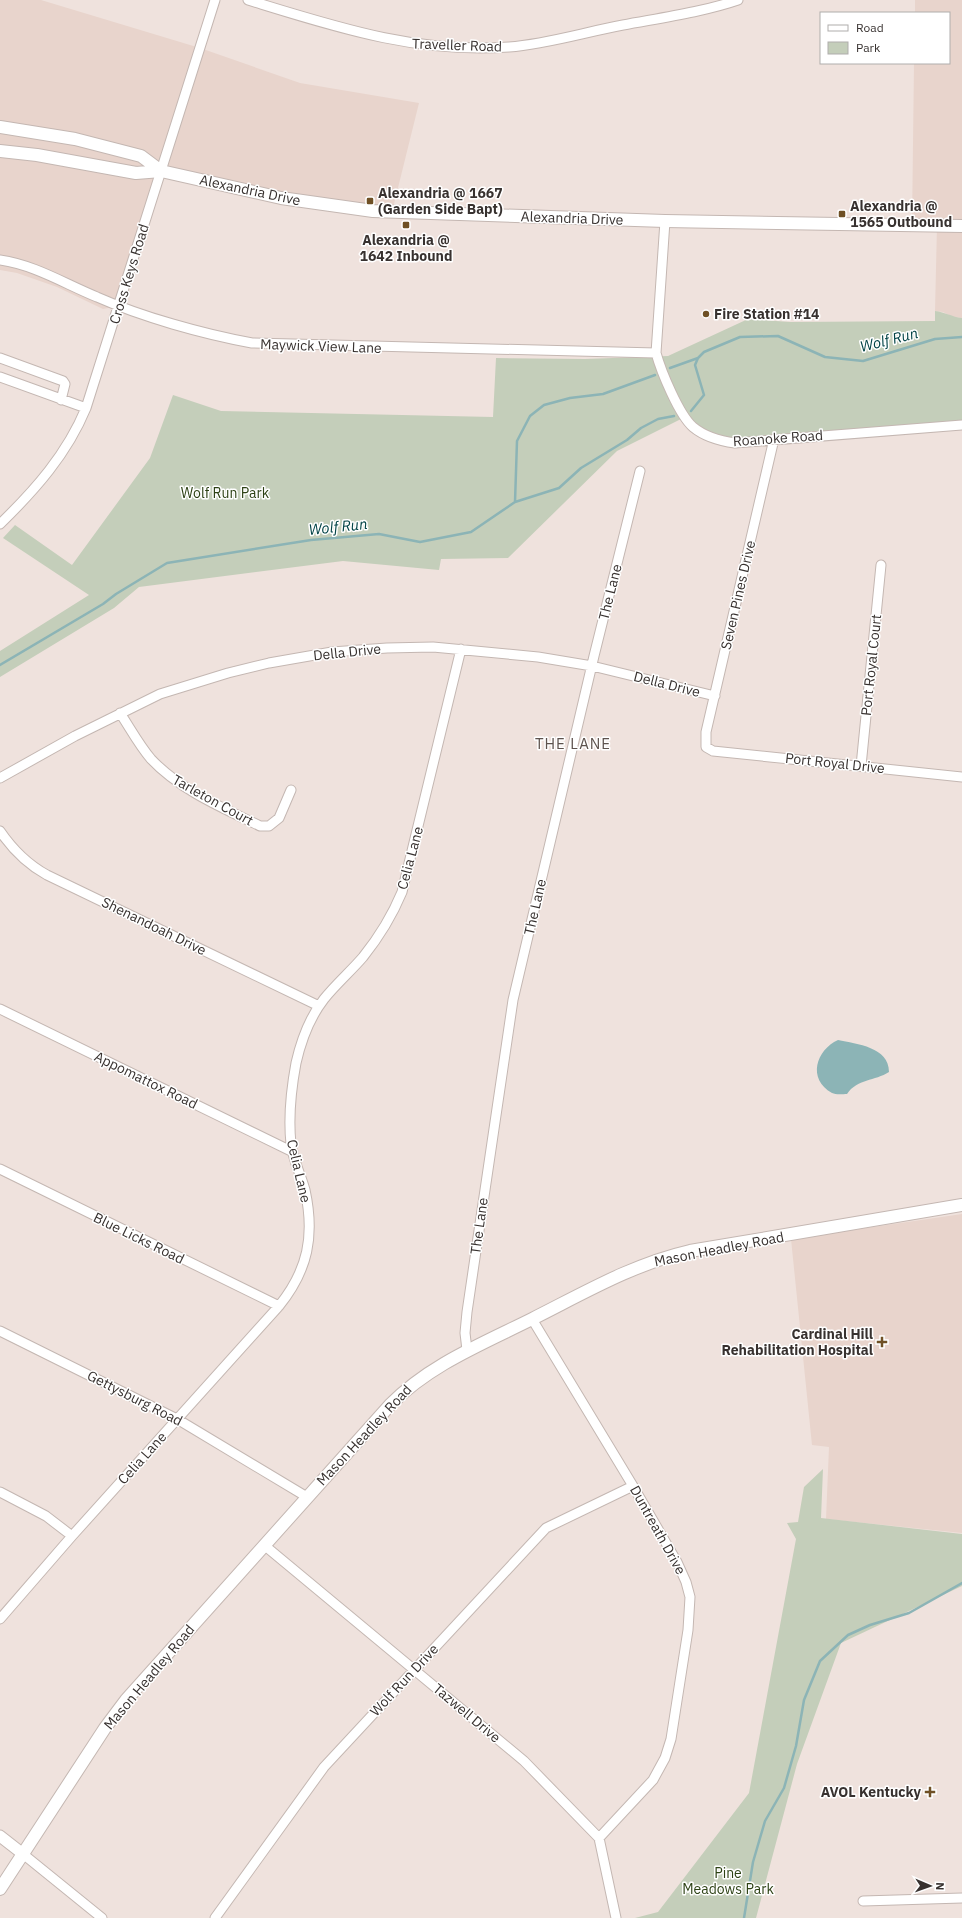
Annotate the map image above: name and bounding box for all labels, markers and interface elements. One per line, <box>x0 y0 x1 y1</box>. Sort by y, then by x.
legend <box>820 12 950 64</box>
text: Road <box>856 20 884 35</box>
street label: Traveller Road <box>412 34 502 56</box>
text: Park <box>856 40 881 55</box>
street label: Alexandria Drive <box>198 171 302 210</box>
place label: Alexandria @ 1667 (Garden Side Bapt) <box>378 184 503 218</box>
marker: Alexandria @ 1667 (Garden Side Bapt) <box>365 196 375 206</box>
place label: Alexandria @ 1565 Outbound <box>850 197 952 231</box>
street label: Alexandria Drive <box>520 207 624 229</box>
marker: Alexandria @ 1565 Outbound <box>837 209 847 219</box>
marker: Alexandria @ 1642 Inbound <box>401 220 411 230</box>
street label: Cross Keys Road <box>105 222 153 326</box>
place label: Alexandria @ 1642 Inbound <box>360 231 452 265</box>
place label: Fire Station #14 <box>714 305 819 323</box>
marker: Fire Station #14 <box>701 309 711 319</box>
water label: Wolf Run <box>858 323 920 356</box>
street label: Maywick View Lane <box>260 335 382 357</box>
street label: Roanoke Road <box>732 426 824 450</box>
park label: Wolf Run Park <box>181 484 270 502</box>
water label: Wolf Run <box>308 514 368 539</box>
street label: Seven Pines Drive <box>717 538 759 651</box>
street label: The Lane <box>594 562 626 622</box>
street label: Port Royal Court <box>857 613 885 717</box>
street label: Della Drive <box>312 639 382 664</box>
street label: Della Drive <box>632 667 702 701</box>
district label: THE LANE <box>535 734 611 753</box>
street label: Port Royal Drive <box>784 749 886 777</box>
street label: Tarleton Court <box>169 770 257 830</box>
street label: Celia Lane <box>393 824 427 892</box>
street label: The Lane <box>520 877 550 937</box>
street label: Shenandoah Drive <box>99 893 210 959</box>
street label: Appomattox Road <box>91 1047 201 1113</box>
street label: Celia Lane <box>283 1138 315 1205</box>
street label: The Lane <box>466 1196 492 1256</box>
street label: Blue Licks Road <box>91 1208 187 1268</box>
street label: Mason Headley Road <box>653 1228 785 1270</box>
place label: Cardinal Hill Rehabilitation Hospital <box>722 1325 873 1359</box>
marker: Cardinal Hill Rehabilitation Hospital <box>876 1336 888 1348</box>
street label: Gettysburg Road <box>84 1366 186 1430</box>
street label: Mason Headley Road <box>312 1381 416 1489</box>
street label: Celia Lane <box>114 1428 171 1488</box>
street label: Duntreath Drive <box>626 1482 690 1578</box>
street label: Mason Headley Road <box>100 1621 198 1733</box>
street label: Wolf Run Drive <box>366 1640 442 1720</box>
street label: Tazwell Drive <box>430 1680 505 1747</box>
place label: AVOL Kentucky <box>821 1783 922 1801</box>
marker: AVOL Kentucky <box>924 1786 936 1798</box>
park label: Pine Meadows Park <box>682 1864 774 1898</box>
north arrow <box>910 1866 950 1906</box>
text: N <box>933 1882 947 1891</box>

